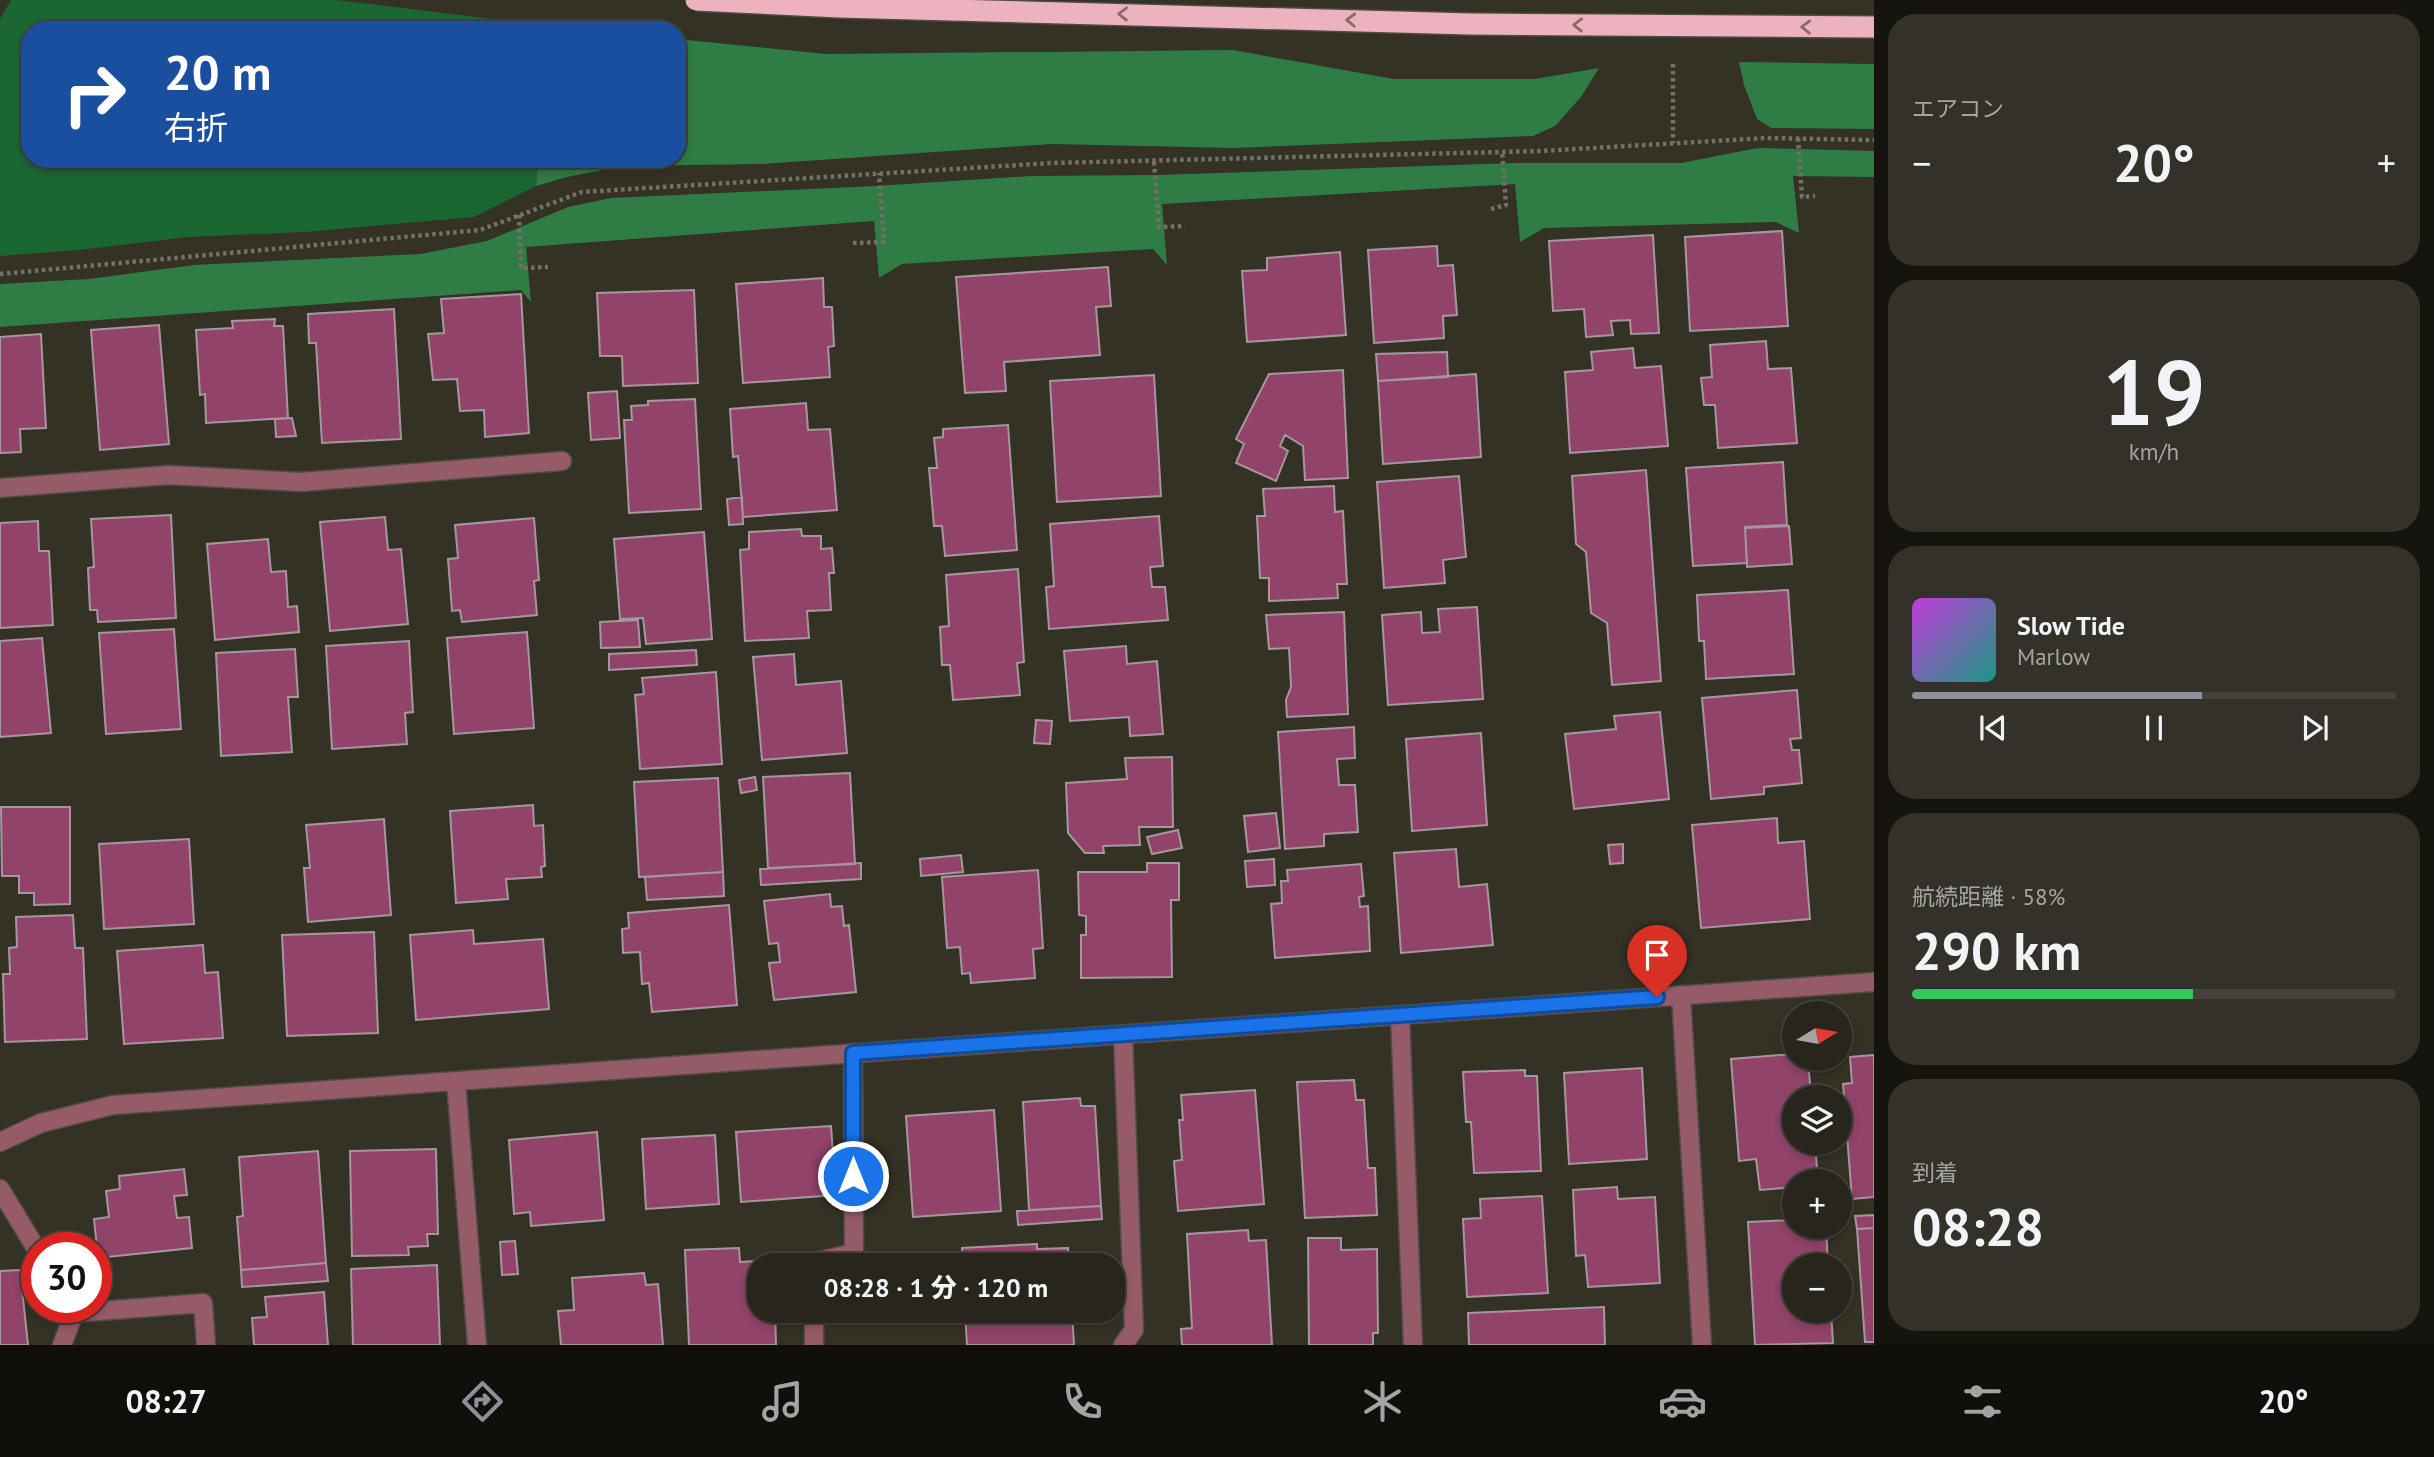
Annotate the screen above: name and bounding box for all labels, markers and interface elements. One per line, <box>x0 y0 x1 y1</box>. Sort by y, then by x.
one-way arrow <box>1118 6 1129 21</box>
one-way arrow <box>1345 13 1356 28</box>
one-way arrow <box>1573 17 1583 33</box>
one-way arrow <box>1800 19 1811 35</box>
text: 20 m <box>164 40 271 104</box>
icon: right <box>49 49 140 140</box>
text: エアコン <box>1912 94 2004 123</box>
text: 右折 <box>164 106 228 148</box>
text: 20° <box>2113 129 2195 196</box>
text: − <box>1912 138 1931 187</box>
text: + <box>2377 138 2396 187</box>
text: 19 <box>2102 332 2206 450</box>
text: km/h <box>2129 437 2179 466</box>
text: Slow Tide <box>2017 609 2125 642</box>
text: Marlow <box>2017 642 2090 671</box>
icon: previous <box>1974 709 2012 747</box>
icon: pause <box>2135 709 2173 747</box>
icon: next <box>2296 709 2334 747</box>
text: 航続距離 · 58% <box>1912 882 2065 911</box>
text: 290 km <box>1912 917 2081 984</box>
pin <box>1627 925 1687 997</box>
icon: arrive <box>1638 936 1676 974</box>
north arrow <box>1782 1001 1852 1071</box>
map controls <box>1782 1001 1852 1323</box>
button: layers <box>1782 1085 1852 1155</box>
position arrow <box>816 1139 890 1213</box>
text: 到着 <box>1912 1158 1958 1187</box>
button: + <box>1782 1169 1852 1239</box>
text: 08:28 <box>1912 1193 2044 1260</box>
speed limit sign: 30 <box>21 1232 112 1323</box>
button: − <box>1782 1253 1852 1323</box>
text: 08:28 · 1 分 · 120 m <box>824 1271 1048 1304</box>
icon: directions <box>458 1377 507 1426</box>
icon: music <box>758 1377 807 1426</box>
icon: phone <box>1058 1377 1107 1426</box>
icon: climate <box>1358 1377 1407 1426</box>
icon: car <box>1658 1377 1707 1426</box>
icon: filters <box>1958 1377 2007 1426</box>
text: 08:27 <box>126 1380 207 1422</box>
text: 20° <box>2258 1380 2308 1422</box>

